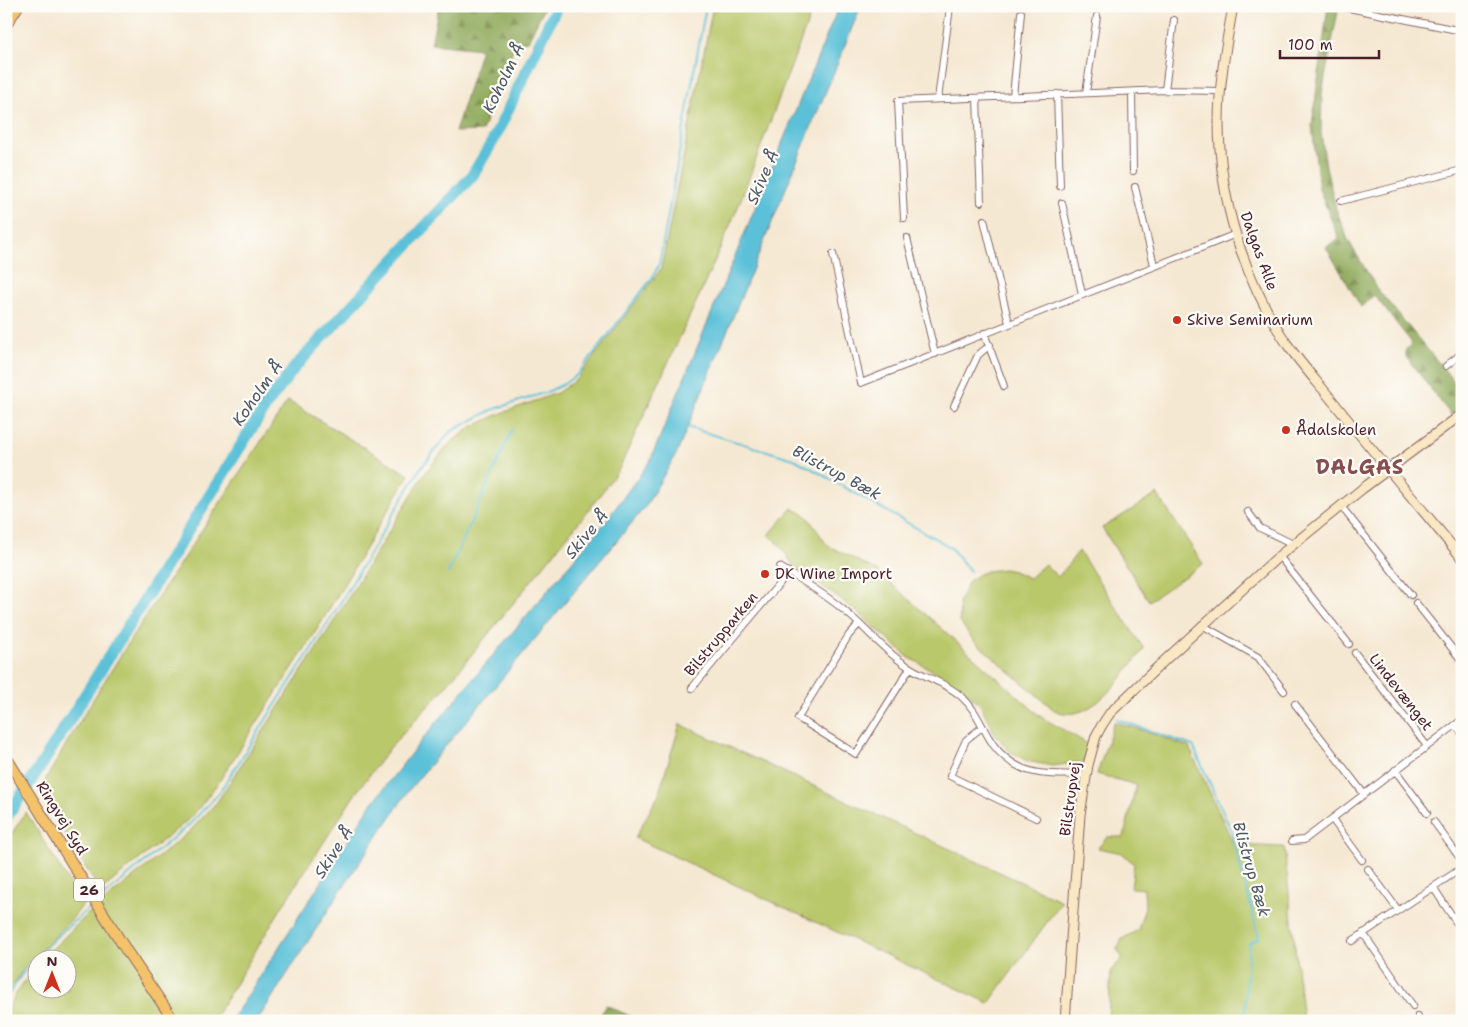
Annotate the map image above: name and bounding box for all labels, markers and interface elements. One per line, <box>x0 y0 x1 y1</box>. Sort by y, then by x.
scale bar <box>1280 28 1379 60</box>
text: 100 m <box>1288 35 1333 55</box>
water label: Koholm Å <box>477 39 529 116</box>
water label: Skive Å <box>740 146 784 208</box>
street label: Dalgas Alle <box>1236 209 1282 293</box>
place label: Skive Seminarium <box>1187 310 1313 330</box>
marker: Skive Seminarium <box>1171 314 1183 326</box>
water label: Koholm Å <box>227 356 288 430</box>
place label: Ådalskolen <box>1296 418 1376 440</box>
marker: Ådalskolen <box>1280 424 1292 436</box>
water label: Blistrup Bæk <box>789 440 885 505</box>
district label: DALGAS <box>1316 454 1404 480</box>
water label: Skive Å <box>559 505 613 563</box>
place label: DK Wine Import <box>775 564 892 584</box>
marker: DK Wine Import <box>759 568 771 580</box>
street label: Bilstrupparken <box>680 588 762 680</box>
street label: Lindevænget <box>1365 649 1437 735</box>
street label: Bilstrupvej <box>1055 761 1085 837</box>
street label: Ringvej Syd <box>31 777 93 859</box>
water label: Blistrup Bæk <box>1228 819 1275 919</box>
water label: Skive Å <box>308 822 358 882</box>
road number: 26 <box>74 878 104 902</box>
north arrow <box>28 950 78 1000</box>
text: N <box>46 952 58 970</box>

